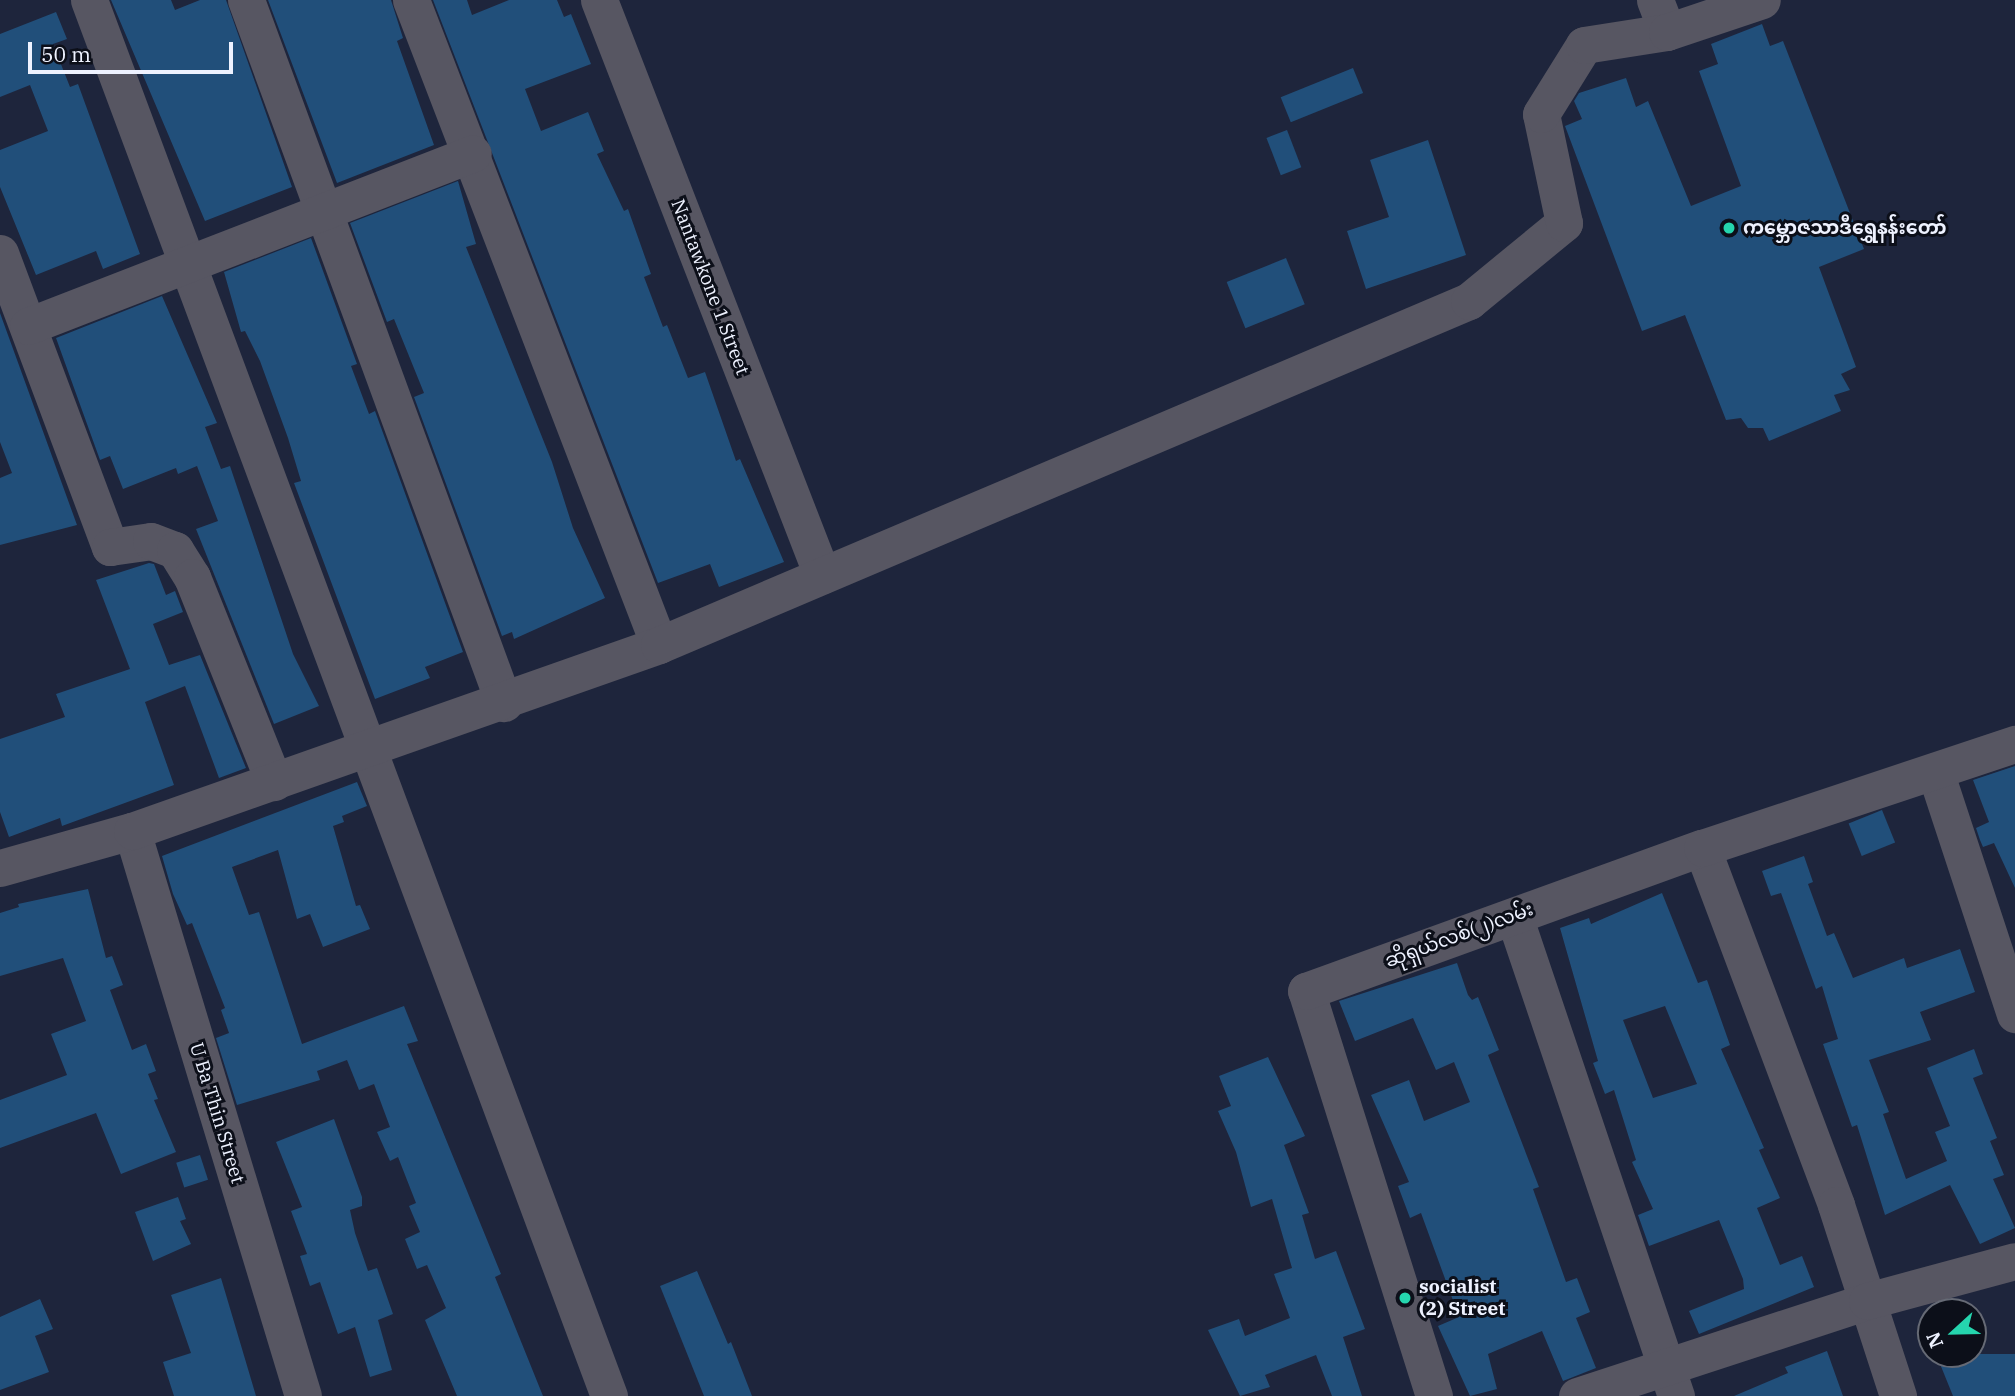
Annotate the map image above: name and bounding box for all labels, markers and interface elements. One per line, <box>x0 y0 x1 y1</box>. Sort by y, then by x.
scale bar <box>32 28 236 72</box>
text: 50 m <box>41 40 91 68</box>
street label: Nantawkone 1 Street <box>666 196 754 378</box>
place label: ကမ္ဘောဇသာဒီရွှေနန်းတော် <box>1743 217 1947 239</box>
marker: ကမ္ဘောဇသာဒီရွှေနန်းတော် <box>1721 220 1737 236</box>
street label: ဆိုရှယ်လစ်(၂)လမ်း <box>1382 898 1536 972</box>
street label: U Ba Thin Street <box>185 1040 249 1186</box>
place label: socialist (2) Street <box>1419 1276 1505 1320</box>
marker: socialist (2) Street <box>1397 1290 1413 1306</box>
north arrow <box>1917 1298 1987 1368</box>
text: N <box>1920 1329 1948 1352</box>

